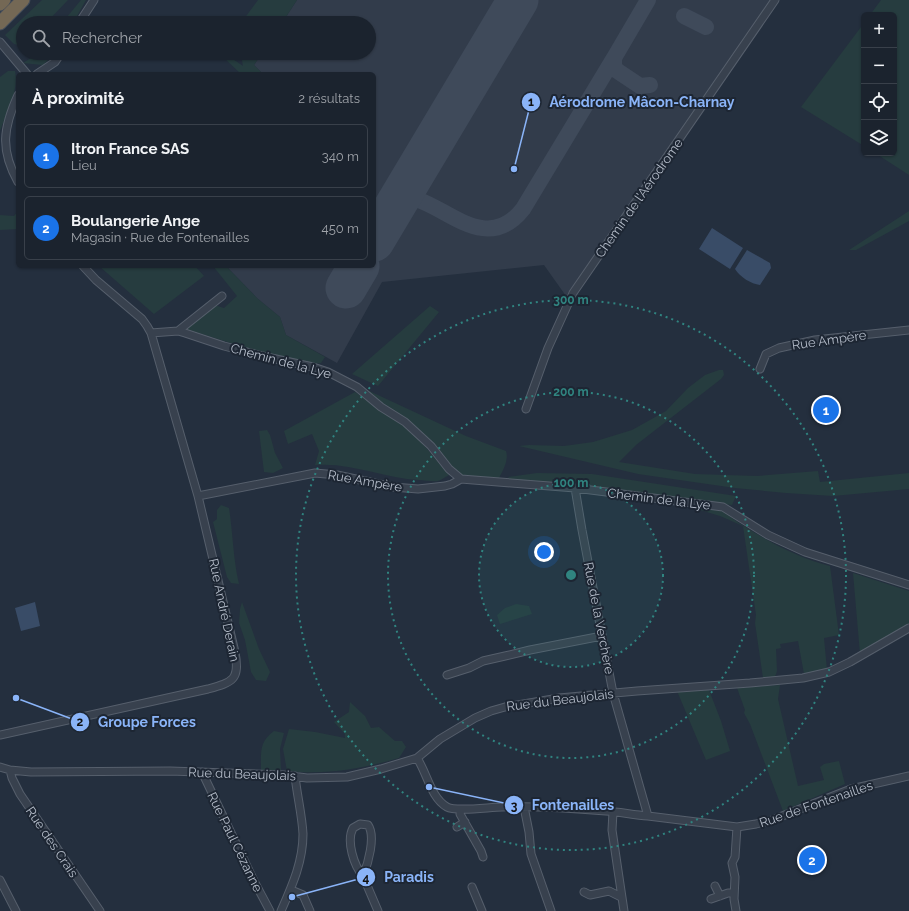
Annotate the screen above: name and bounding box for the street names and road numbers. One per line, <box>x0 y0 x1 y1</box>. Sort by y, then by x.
street label: Chemin de l'Aérodrome <box>592 135 686 260</box>
street label: Rue Ampère <box>791 327 868 353</box>
street label: Chemin de la Lye <box>229 340 333 382</box>
street label: Rue Ampère <box>327 467 404 495</box>
street label: Chemin de la Lye <box>607 485 712 513</box>
street label: Rue André Derain <box>206 557 242 663</box>
street label: Rue de la Verchère <box>581 561 617 676</box>
street label: Rue du Beaujolais <box>506 686 614 714</box>
street label: Rue du Beaujolais <box>188 765 296 783</box>
street label: Rue de Fontenailles <box>757 778 875 830</box>
street label: Rue Paul Cézanne <box>204 790 266 895</box>
street label: Rue des Crais <box>23 804 81 880</box>

